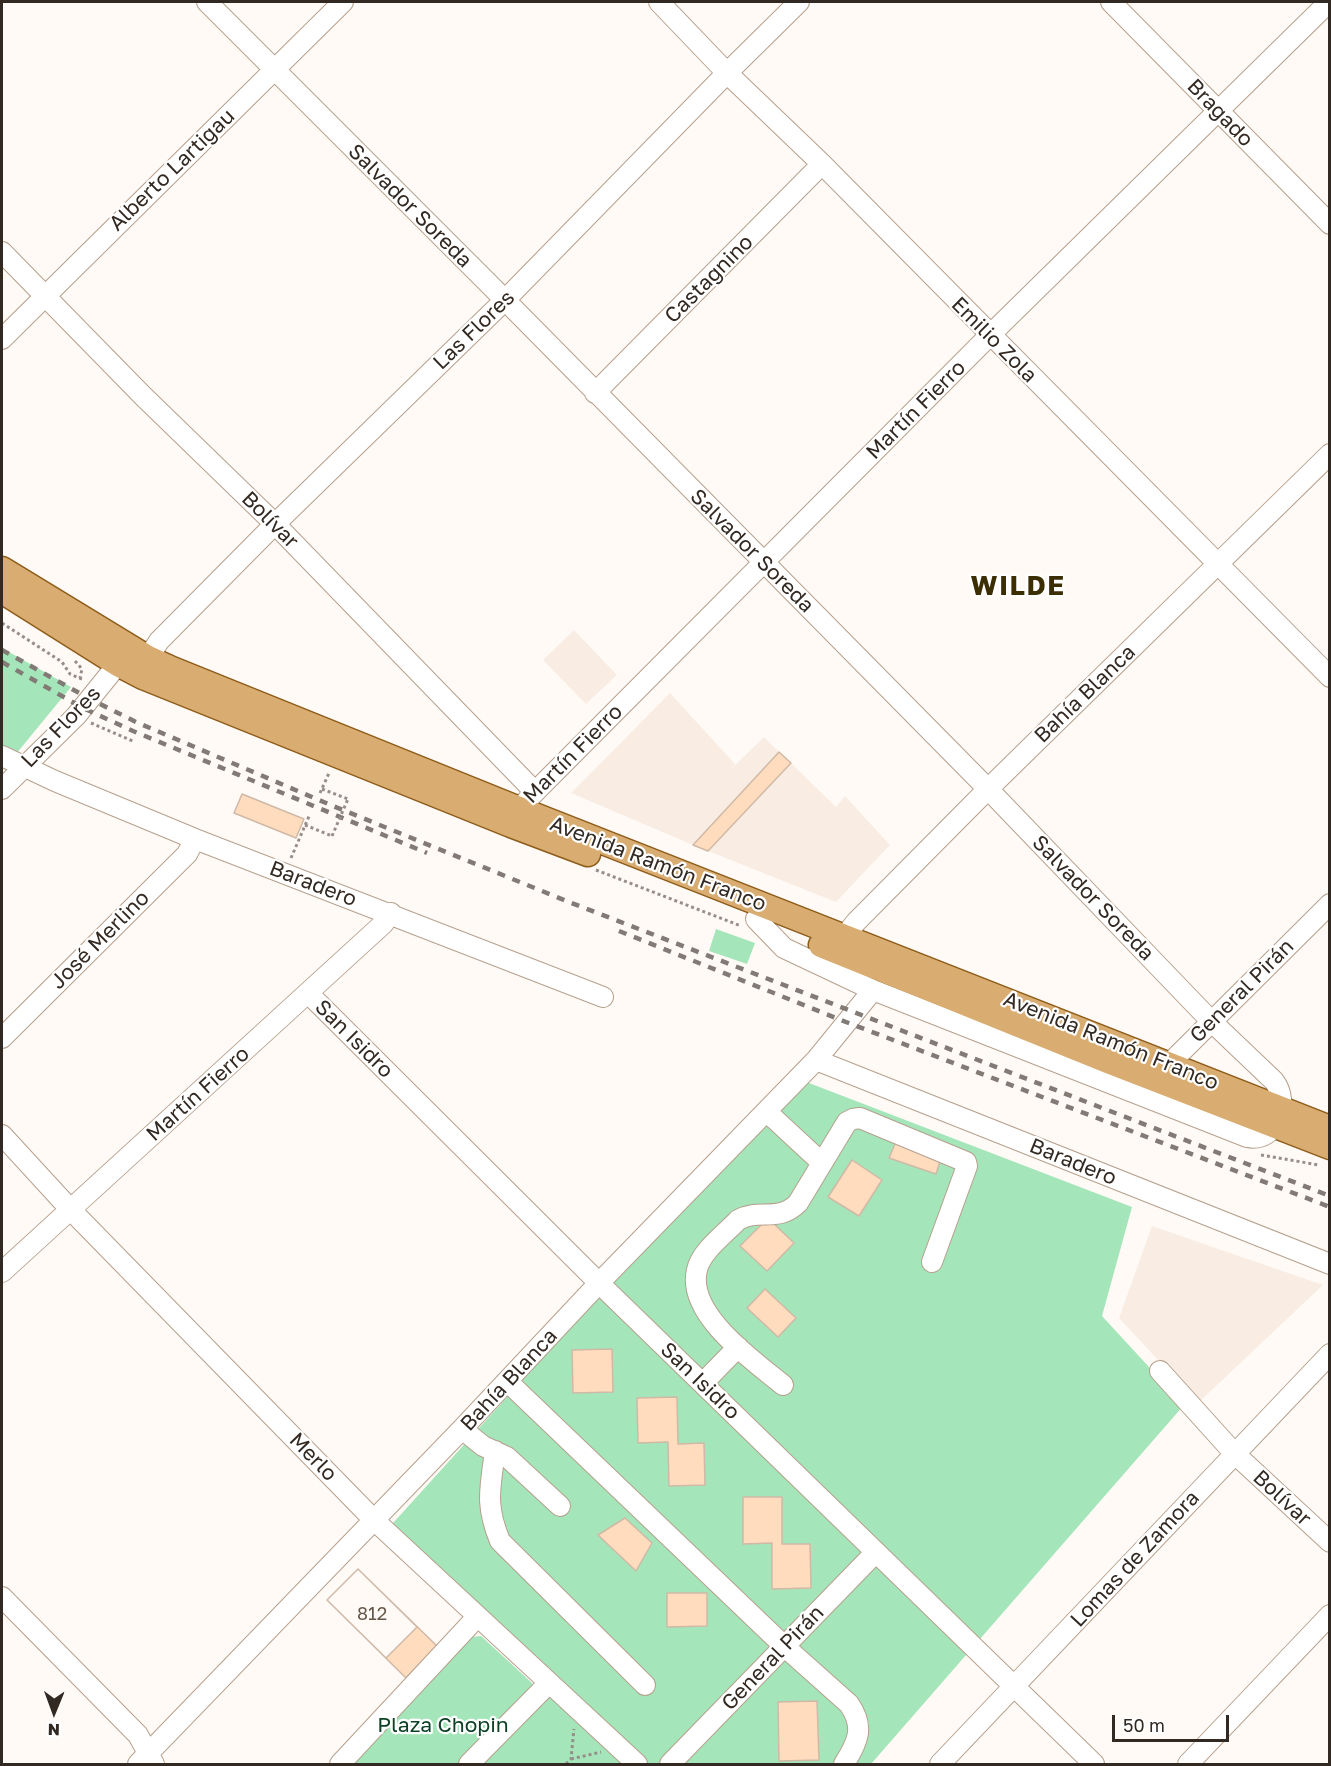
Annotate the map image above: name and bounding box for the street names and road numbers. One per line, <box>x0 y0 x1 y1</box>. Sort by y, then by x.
street label: Bragado <box>1182 74 1258 152</box>
street label: Alberto Lartigau <box>104 104 240 236</box>
street label: Salvador Soreda <box>343 139 477 273</box>
street label: Castagnino <box>660 230 758 328</box>
street label: Las Flores <box>428 285 520 375</box>
street label: Emilio Zola <box>946 292 1042 388</box>
street label: Martín Fierro <box>861 355 971 465</box>
street label: Salvador Soreda <box>685 484 819 618</box>
street label: Bolívar <box>236 486 304 554</box>
street label: Bahía Blanca <box>1029 640 1141 748</box>
street label: Las Flores <box>16 681 106 773</box>
street label: Martín Fierro <box>518 699 628 809</box>
street label: Avenida Ramón Franco <box>546 811 770 917</box>
street label: Salvador Soreda <box>1027 830 1159 966</box>
street label: Baradero <box>266 856 360 912</box>
street label: José Merlino <box>45 885 155 995</box>
street label: General Pirán <box>1185 934 1299 1048</box>
street label: Avenida Ramón Franco <box>1000 986 1222 1096</box>
street label: San Isidro <box>310 995 398 1083</box>
street label: Martín Fierro <box>141 1041 255 1147</box>
street label: Baradero <box>1026 1133 1120 1191</box>
street label: Bahía Blanca <box>455 1324 563 1436</box>
street label: San Isidro <box>655 1337 745 1425</box>
street label: Merlo <box>284 1428 342 1486</box>
street label: Bolívar <box>1248 1465 1316 1531</box>
street label: Lomas de Zamora <box>1065 1486 1205 1632</box>
street label: General Pirán <box>717 1600 829 1716</box>

